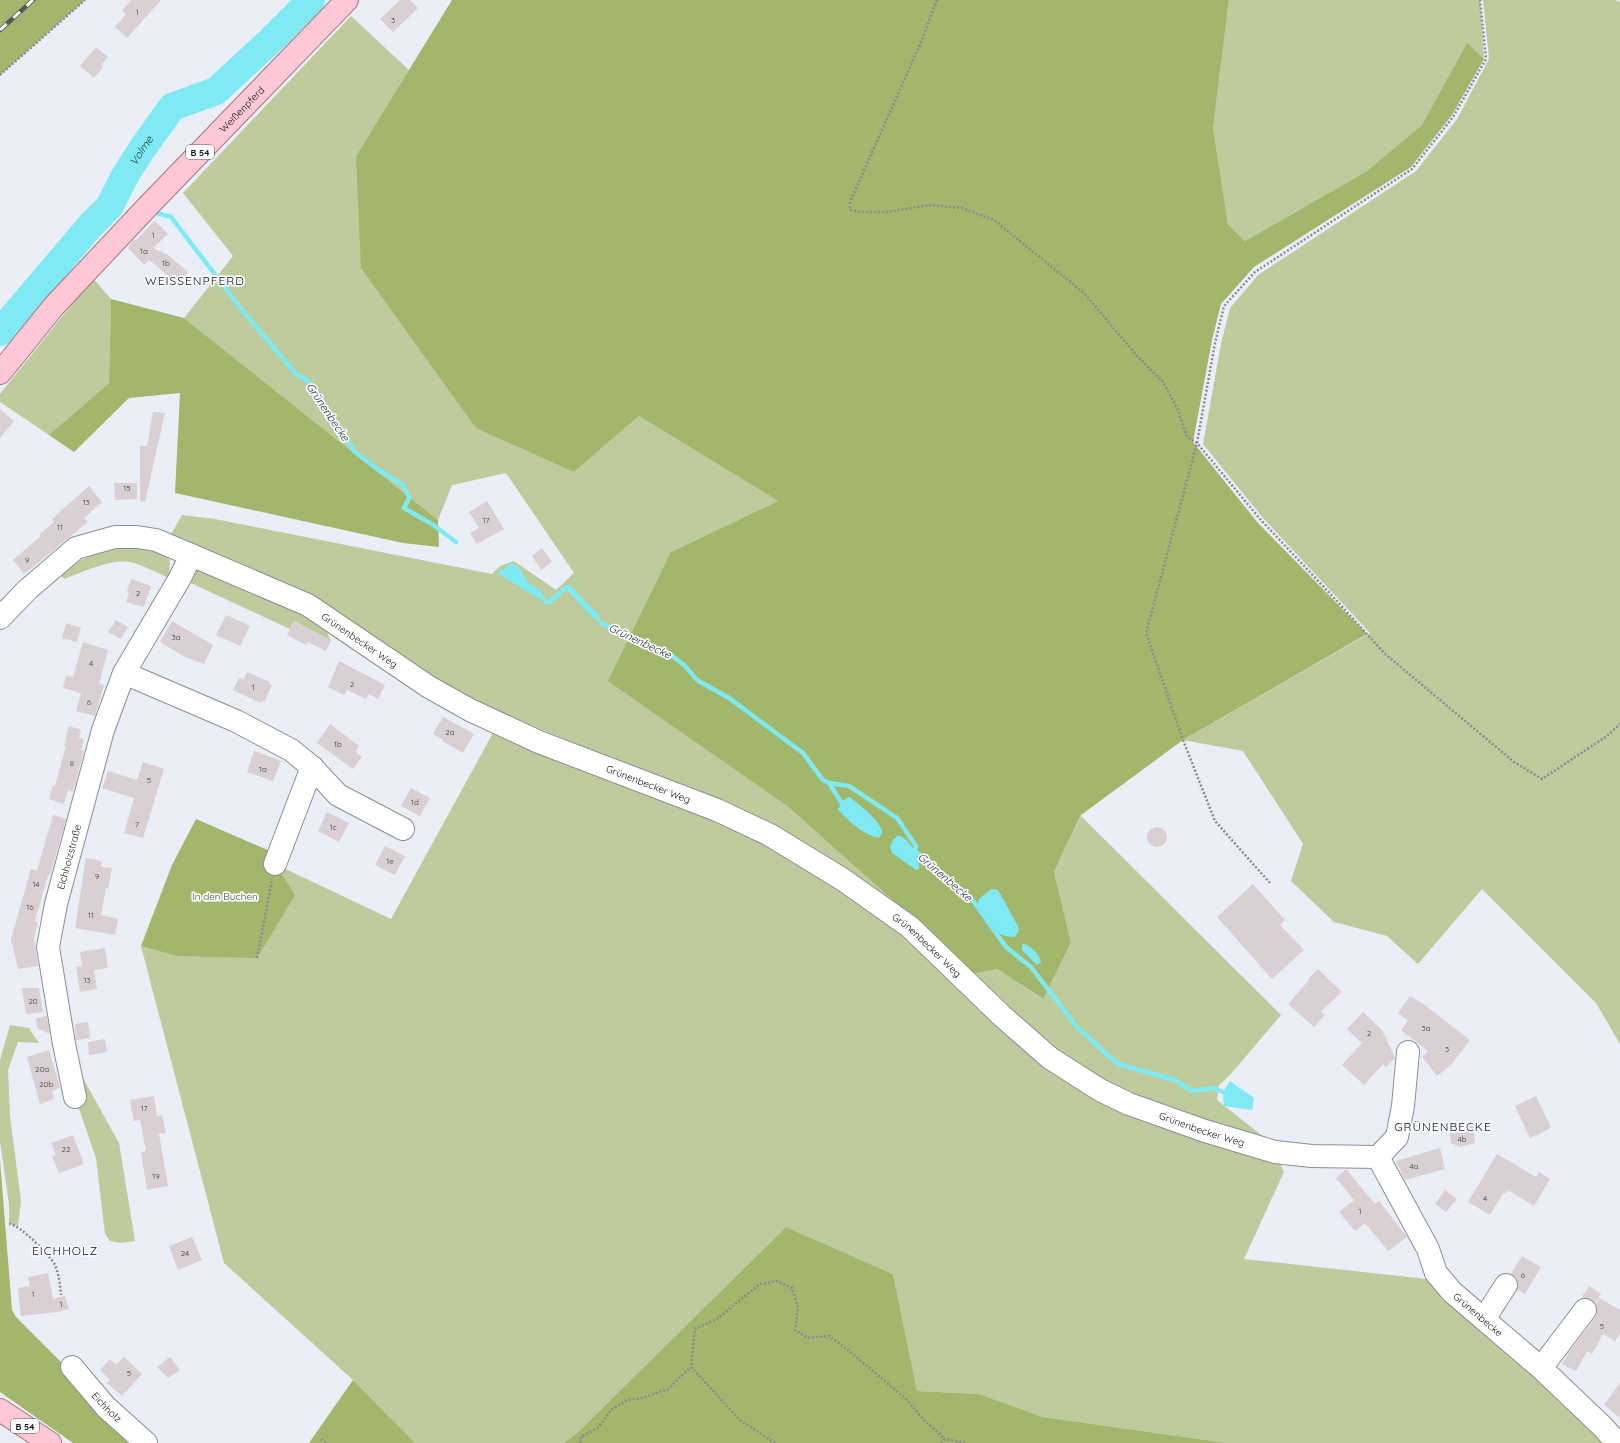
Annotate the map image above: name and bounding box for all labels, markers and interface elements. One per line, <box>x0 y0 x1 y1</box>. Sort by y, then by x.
house number: 1 <box>136 7 139 17</box>
house number: 3 <box>391 15 395 25</box>
street label: Weißenpferd <box>216 83 267 135</box>
water label: Volme <box>126 132 157 168</box>
road number: B 54 <box>186 145 214 159</box>
house number: 1 <box>152 230 155 240</box>
house number: 1a <box>140 246 148 256</box>
house number: 1b <box>162 258 170 268</box>
district label: WEISSENPFERD <box>145 273 245 288</box>
water label: Grünenbecke <box>303 380 353 445</box>
house number: 15 <box>123 483 131 493</box>
house number: 13 <box>82 497 90 507</box>
house number: 17 <box>482 515 490 525</box>
house number: 11 <box>57 522 63 532</box>
house number: 9 <box>25 555 30 565</box>
house number: 2 <box>136 588 141 598</box>
street label: Grünenbecker Weg <box>319 610 400 671</box>
water label: Grünenbecke <box>606 620 674 662</box>
house number: 3a <box>171 632 181 642</box>
house number: 4 <box>89 658 93 668</box>
house number: 2 <box>350 679 355 689</box>
house number: 1 <box>252 682 255 692</box>
house number: 6 <box>87 697 92 707</box>
house number: 2a <box>445 727 455 737</box>
house number: 1b <box>334 739 342 749</box>
house number: 8 <box>70 758 74 768</box>
street label: Grünenbecker Weg <box>604 762 693 806</box>
house number: 1a <box>259 764 267 774</box>
house number: 5 <box>147 775 151 785</box>
house number: 1d <box>411 797 419 807</box>
house number: 7 <box>135 819 139 829</box>
street label: Eichholzstraße <box>54 822 84 891</box>
house number: 1c <box>329 822 337 832</box>
water label: Grünenbecke <box>915 850 976 905</box>
house number: 1e <box>386 856 394 866</box>
house number: 9 <box>95 871 100 881</box>
house number: 14 <box>32 879 40 889</box>
park label: In den Buchen <box>192 890 258 903</box>
house number: 16 <box>26 902 34 912</box>
house number: 11 <box>88 910 94 920</box>
street label: Grünenbecker Weg <box>890 910 964 980</box>
house number: 13 <box>83 975 91 985</box>
house number: 20 <box>28 996 38 1006</box>
house number: 3a <box>1421 1023 1431 1033</box>
house number: 2 <box>1367 1028 1372 1038</box>
house number: 3 <box>1445 1044 1449 1054</box>
house number: 20a <box>35 1064 49 1074</box>
house number: 20b <box>39 1079 53 1089</box>
house number: 17 <box>140 1103 148 1113</box>
street label: Grünenbecker Weg <box>1157 1109 1246 1149</box>
district label: GRÜNENBECKE <box>1394 1119 1492 1134</box>
house number: 4b <box>1457 1134 1467 1144</box>
house number: 22 <box>62 1144 71 1154</box>
house number: 4a <box>1409 1161 1419 1171</box>
house number: 19 <box>152 1171 160 1181</box>
house number: 4 <box>1483 1193 1487 1203</box>
house number: 1 <box>1359 1206 1362 1216</box>
district label: EICHHOLZ <box>32 1243 98 1258</box>
house number: 24 <box>181 1248 189 1258</box>
house number: 6 <box>1521 1270 1526 1280</box>
house number: 1 <box>32 1289 35 1299</box>
street label: Grünenbecke <box>1451 1289 1506 1339</box>
house number: 1 <box>60 1299 63 1309</box>
house number: 5 <box>1600 1321 1604 1331</box>
house number: 5 <box>127 1368 131 1378</box>
street label: Eichholz <box>89 1389 125 1425</box>
road number: B 54 <box>11 1419 39 1433</box>

